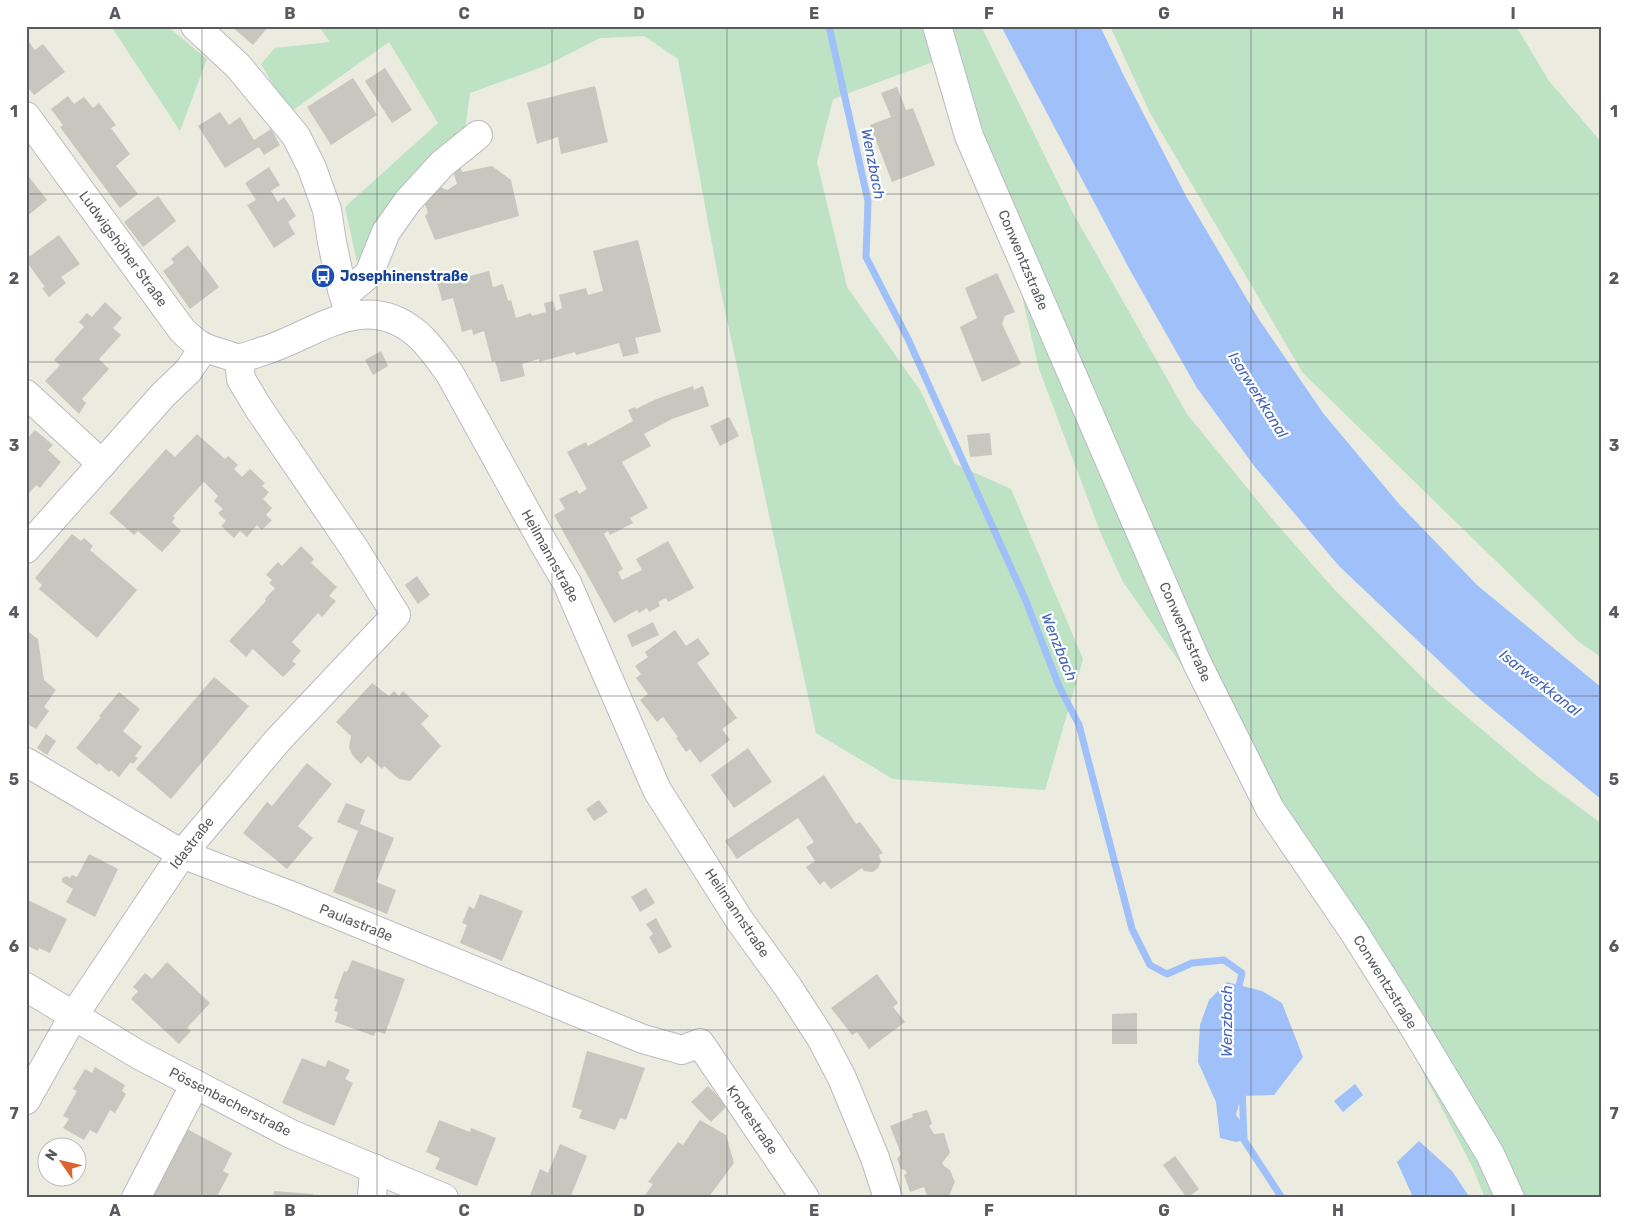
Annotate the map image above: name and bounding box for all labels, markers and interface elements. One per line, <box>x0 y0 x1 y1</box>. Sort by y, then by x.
text: A <box>109 4 121 23</box>
text: B <box>284 4 296 23</box>
text: C <box>458 4 470 23</box>
text: D <box>633 4 645 23</box>
text: E <box>809 4 819 23</box>
text: F <box>984 4 994 23</box>
text: G <box>1158 4 1170 23</box>
text: H <box>1332 4 1344 23</box>
text: I <box>1510 4 1516 23</box>
text: 1 <box>10 102 18 121</box>
text: 1 <box>1610 102 1618 121</box>
water label: Wenzbach <box>857 127 889 201</box>
street label: Ludwigshöher Straße <box>75 188 171 310</box>
street label: Conwentzstraße <box>994 207 1052 313</box>
bus stop icon: Josephinenstraße <box>310 263 336 289</box>
place label: Josephinenstraße <box>340 268 468 285</box>
text: 2 <box>9 269 19 288</box>
text: 2 <box>1609 269 1619 288</box>
water label: Isarwerkkanal <box>1224 349 1292 442</box>
text: 3 <box>9 436 19 455</box>
text: 3 <box>1609 436 1619 455</box>
street label: Heilmannstraße <box>518 507 583 605</box>
street label: Conwentzstraße <box>1155 580 1215 685</box>
text: 4 <box>9 603 20 622</box>
text: 4 <box>1609 603 1620 622</box>
water label: Wenzbach <box>1037 610 1081 684</box>
water label: Isarwerkkanal <box>1496 646 1584 720</box>
text: 5 <box>9 770 19 789</box>
text: 5 <box>1609 770 1619 789</box>
street label: Idastraße <box>166 813 218 872</box>
street label: Heilmannstraße <box>701 865 773 961</box>
street label: Paulastraße <box>317 901 395 946</box>
street label: Conwentzstraße <box>1349 932 1421 1032</box>
text: 6 <box>9 937 19 956</box>
text: 6 <box>1609 937 1619 956</box>
water label: Wenzbach <box>1218 985 1236 1057</box>
street label: Pössenbacherstraße <box>166 1064 294 1140</box>
street label: Knotestraße <box>723 1082 781 1158</box>
text: 7 <box>9 1104 19 1123</box>
text: 7 <box>1609 1104 1619 1123</box>
north arrow <box>38 1136 88 1186</box>
text: N <box>42 1146 62 1164</box>
text: A <box>109 1201 121 1220</box>
text: B <box>284 1201 296 1220</box>
text: C <box>458 1201 470 1220</box>
text: D <box>633 1201 645 1220</box>
text: E <box>809 1201 819 1220</box>
text: F <box>984 1201 994 1220</box>
text: G <box>1158 1201 1170 1220</box>
text: H <box>1332 1201 1344 1220</box>
text: I <box>1510 1201 1516 1220</box>

